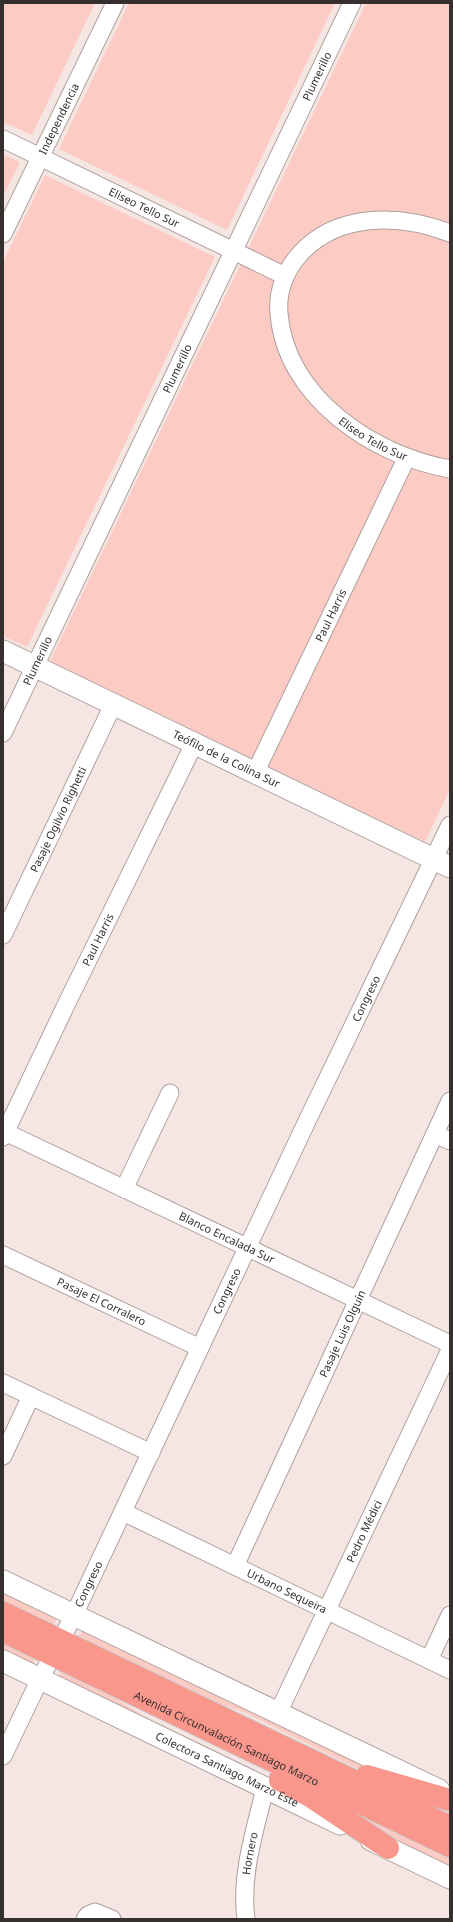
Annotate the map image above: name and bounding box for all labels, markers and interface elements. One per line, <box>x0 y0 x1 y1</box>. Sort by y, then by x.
street label: Plumerillo <box>298 49 335 103</box>
street label: Independencia <box>35 81 82 157</box>
street label: Eliseo Tello Sur <box>107 184 183 231</box>
street label: Plumerillo <box>159 341 195 395</box>
street label: Eliseo Tello Sur <box>336 413 410 464</box>
street label: Paul Harris <box>311 586 349 644</box>
street label: Plumerillo <box>19 633 55 688</box>
street label: Teófilo de la Colina Sur <box>170 726 283 791</box>
street label: Pasaje Ogilvio Righetti <box>26 764 89 875</box>
street label: Paul Harris <box>78 911 117 968</box>
street label: Congreso <box>348 972 383 1024</box>
street label: Blanco Encalada Sur <box>177 1208 278 1267</box>
street label: Congreso <box>209 1265 244 1317</box>
street label: Pasaje El Corralero <box>55 1274 149 1329</box>
street label: Pasaje Luis Olguín <box>315 1287 369 1379</box>
street label: Pedro Médici <box>342 1497 385 1565</box>
street label: Congreso <box>71 1558 106 1610</box>
street label: Urbano Sequeira <box>245 1565 330 1616</box>
street label: Avenida Circunvalación Santiago Marzo <box>132 1687 322 1789</box>
street label: Colectora Santiago Marzo Este <box>153 1728 301 1810</box>
street label: Hornero <box>238 1830 261 1876</box>

